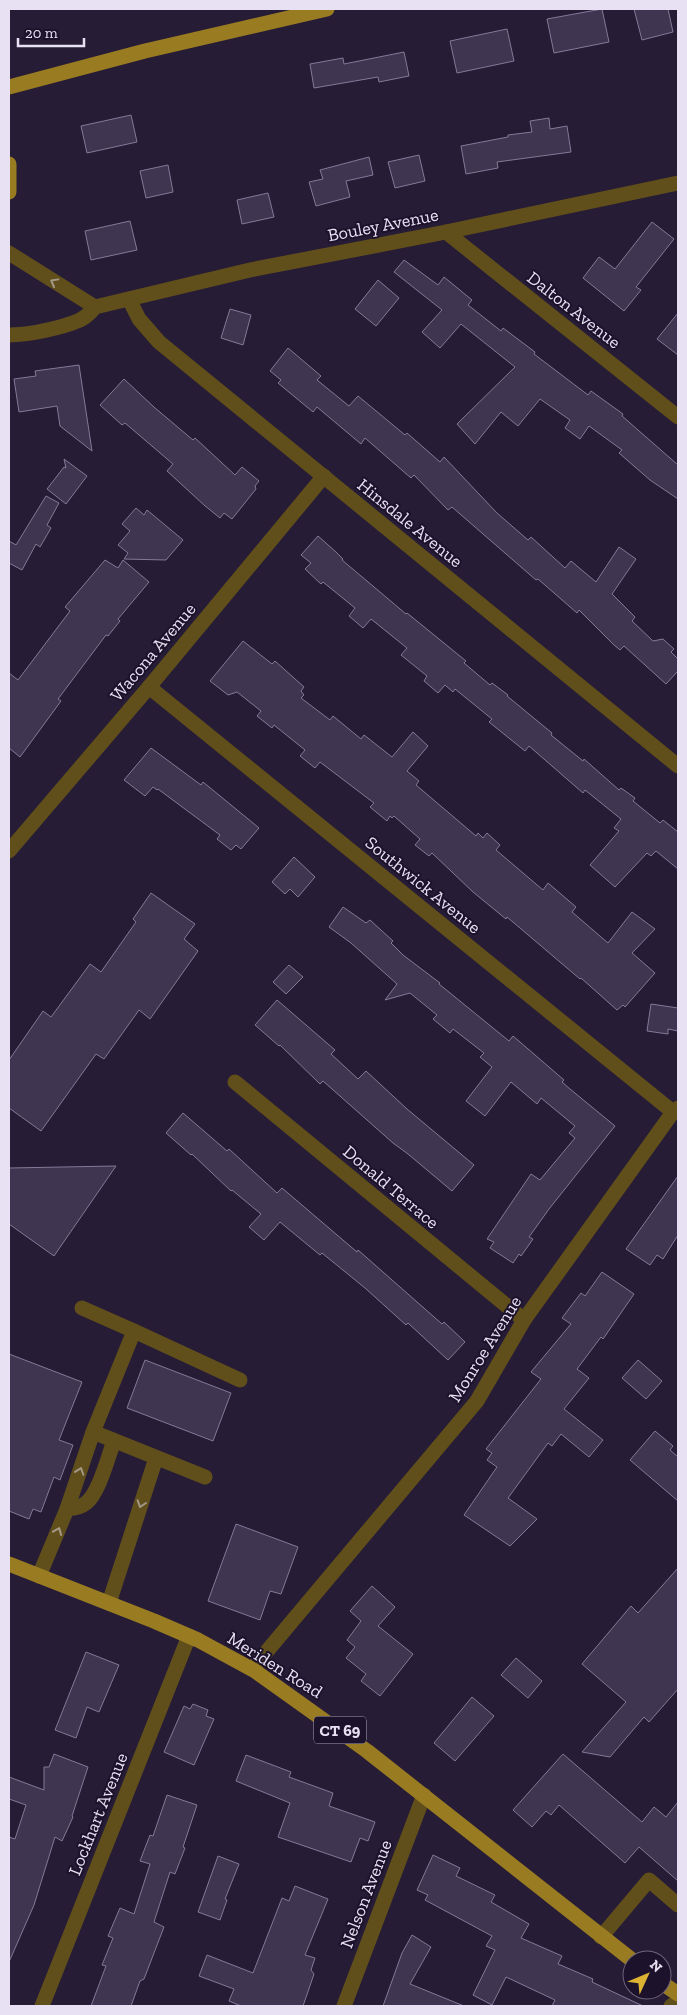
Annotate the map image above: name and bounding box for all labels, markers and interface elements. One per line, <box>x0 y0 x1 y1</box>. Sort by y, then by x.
scale bar <box>18 15 84 47</box>
text: 20 m <box>25 24 58 42</box>
street label: Bouley Avenue <box>326 203 440 247</box>
street label: Dalton Avenue <box>523 267 625 353</box>
one-way arrow <box>50 278 59 288</box>
street label: Hinsdale Avenue <box>353 474 467 572</box>
street label: Wacona Avenue <box>105 598 201 706</box>
street label: Southwick Avenue <box>361 832 485 938</box>
street label: Donald Terrace <box>339 1141 443 1233</box>
street label: Monroe Avenue <box>444 1292 526 1406</box>
one-way arrow <box>74 1467 84 1475</box>
one-way arrow <box>137 1500 147 1508</box>
one-way arrow <box>52 1527 62 1536</box>
street label: Meriden Road <box>223 1627 327 1703</box>
road number: CT 69 <box>314 1716 366 1744</box>
street label: Lockhart Avenue <box>63 1749 133 1879</box>
street label: Nelson Avenue <box>335 1837 397 1951</box>
north arrow <box>622 1950 672 2000</box>
text: N <box>646 1957 666 1976</box>

